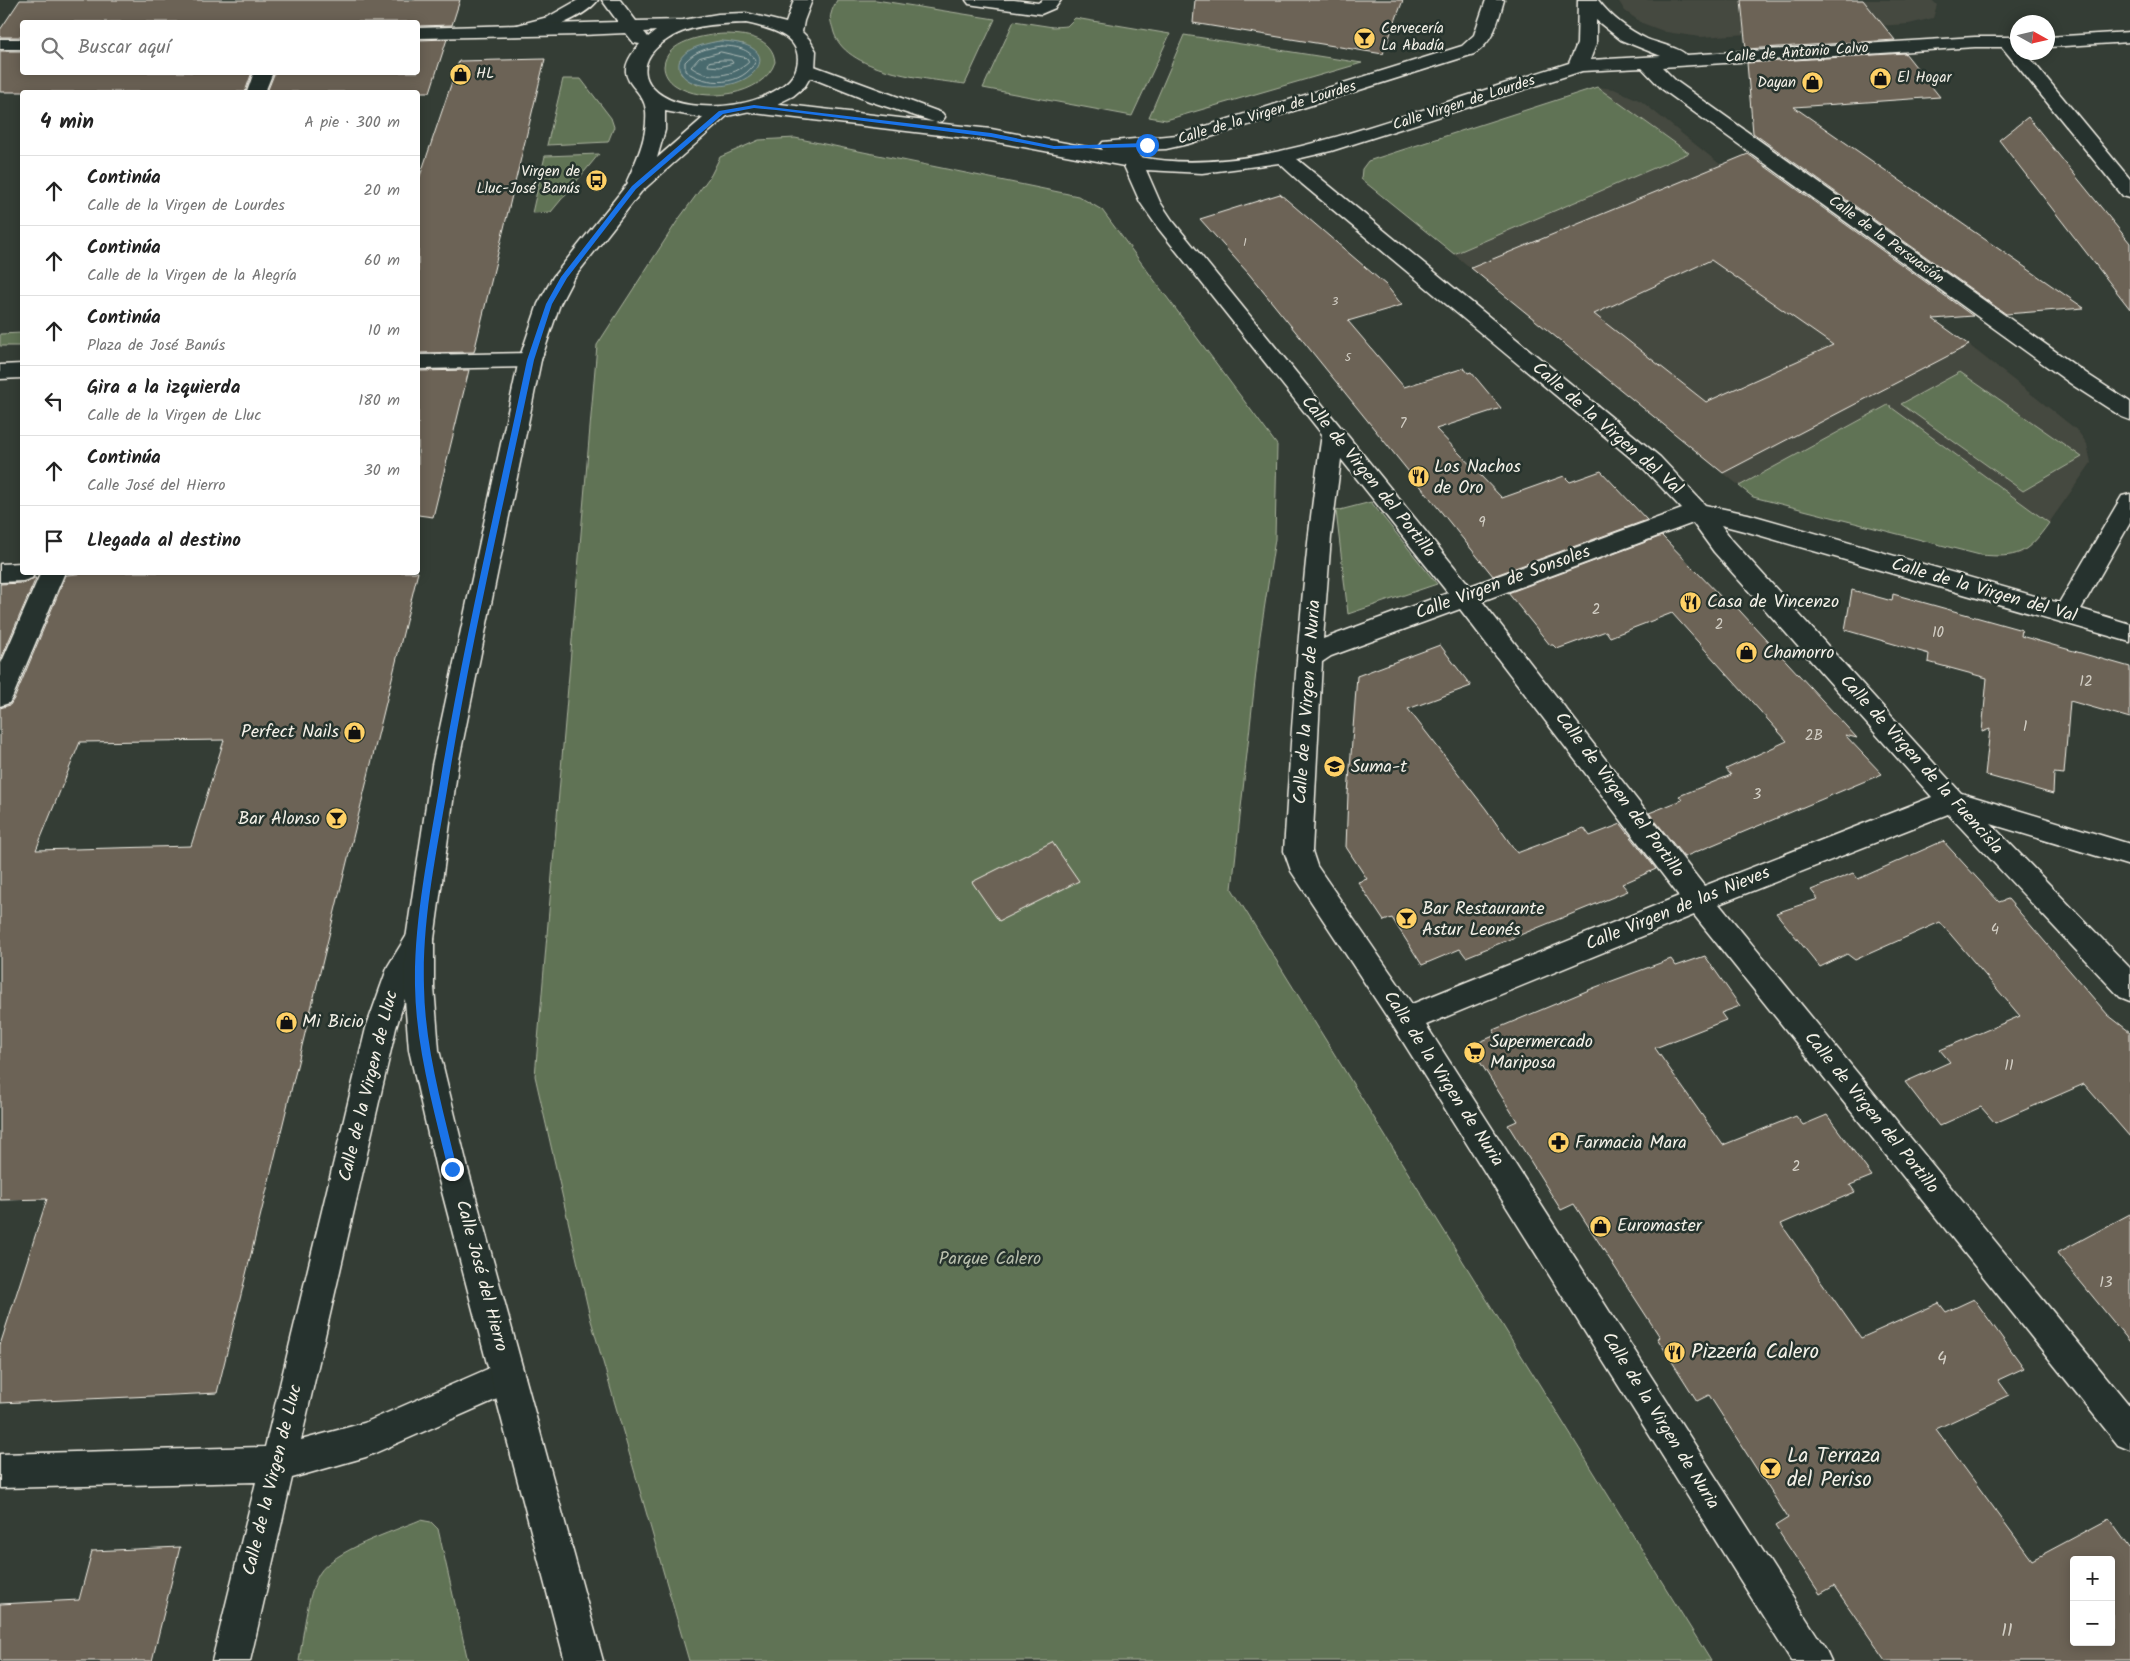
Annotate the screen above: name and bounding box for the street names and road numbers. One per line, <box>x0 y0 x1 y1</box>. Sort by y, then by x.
street label: Calle de Antonio Calvo <box>1725 36 1870 70</box>
street label: Calle Virgen de Lourdes <box>1390 68 1539 137</box>
street label: Calle de la Virgen de Lourdes <box>1175 74 1360 152</box>
street label: Calle de la Persuasión <box>1823 190 1949 290</box>
street label: Calle de la Virgen del Val <box>1525 355 1689 503</box>
street label: Calle de Virgen del Portillo <box>1293 389 1443 565</box>
street label: Calle Virgen de Sonsoles <box>1411 538 1595 628</box>
street label: Calle de la Virgen del Val <box>1888 551 2081 632</box>
street label: Calle de la Virgen de Nuria <box>1286 599 1330 805</box>
street label: Calle de Virgen de la Fuencisla <box>1832 668 2010 862</box>
street label: Calle de Virgen del Portillo <box>1547 706 1691 884</box>
street label: Calle Virgen de las Nieves <box>1581 859 1775 959</box>
street label: Calle de la Virgen de Nuria <box>1375 985 1511 1173</box>
street label: Calle de la Virgen de Lluc <box>331 987 407 1185</box>
street label: Calle de Virgen del Portillo <box>1796 1025 1946 1201</box>
street label: Calle José del Hierro <box>447 1197 515 1355</box>
street label: Calle de la Virgen de Nuria <box>1593 1326 1727 1516</box>
street label: Calle de la Virgen de Lluc <box>235 1381 311 1579</box>

